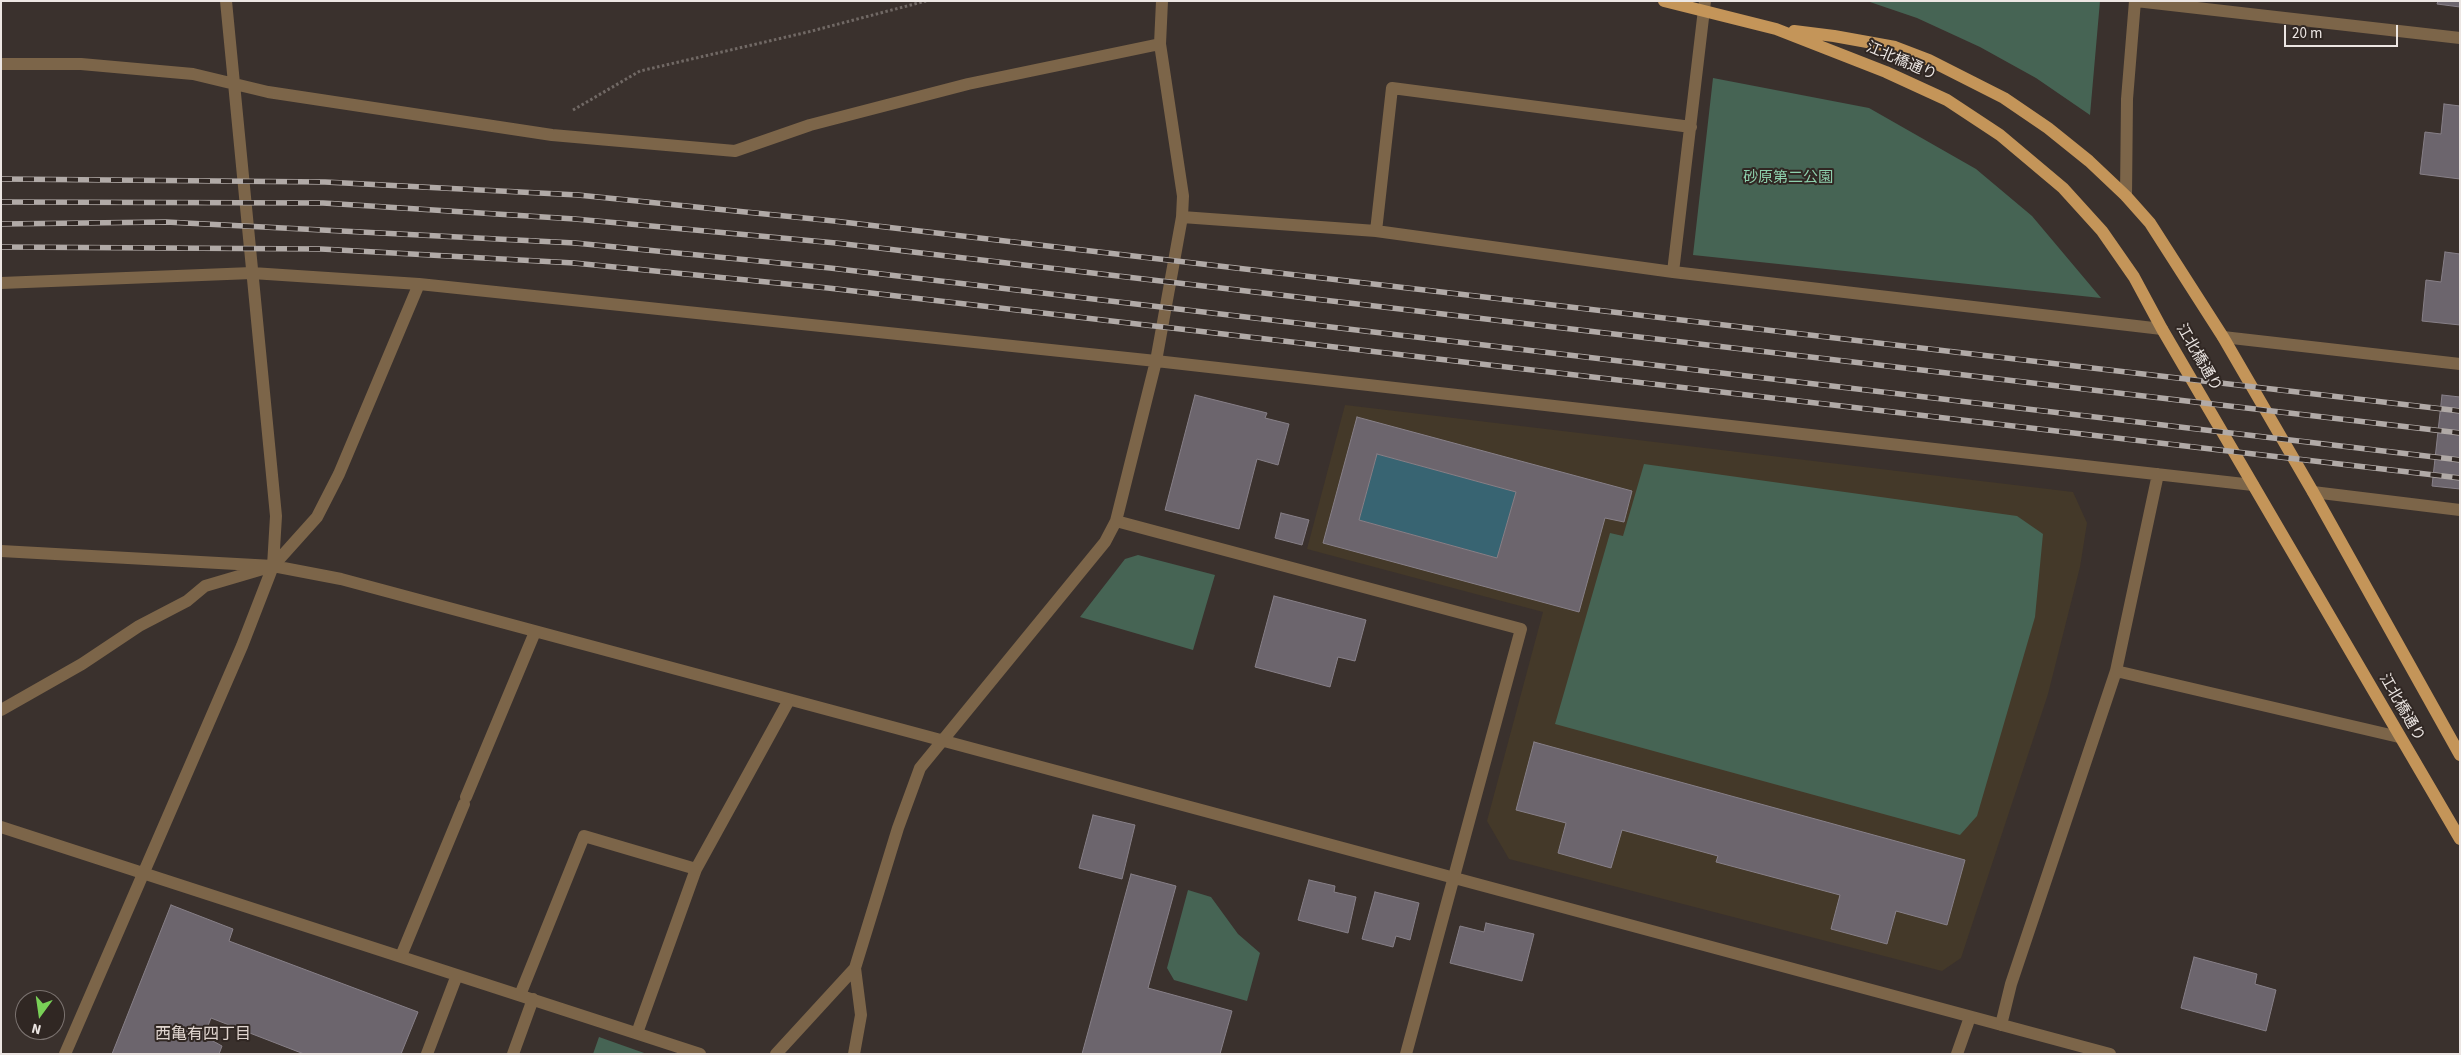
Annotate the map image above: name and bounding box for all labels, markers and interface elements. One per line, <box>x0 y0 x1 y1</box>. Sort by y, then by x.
scale bar <box>2286 15 2400 47</box>
text: 20 m <box>2292 23 2322 44</box>
street label: 江北橋通り <box>1863 39 1939 85</box>
park label: 砂原第二公園 <box>1743 170 1833 188</box>
street label: 江北橋通り <box>2171 321 2225 395</box>
street label: 江北橋通り <box>2374 671 2428 745</box>
north arrow <box>15 990 65 1040</box>
text: N <box>30 1018 44 1039</box>
district label: 西亀有四丁目 <box>155 1025 251 1045</box>

